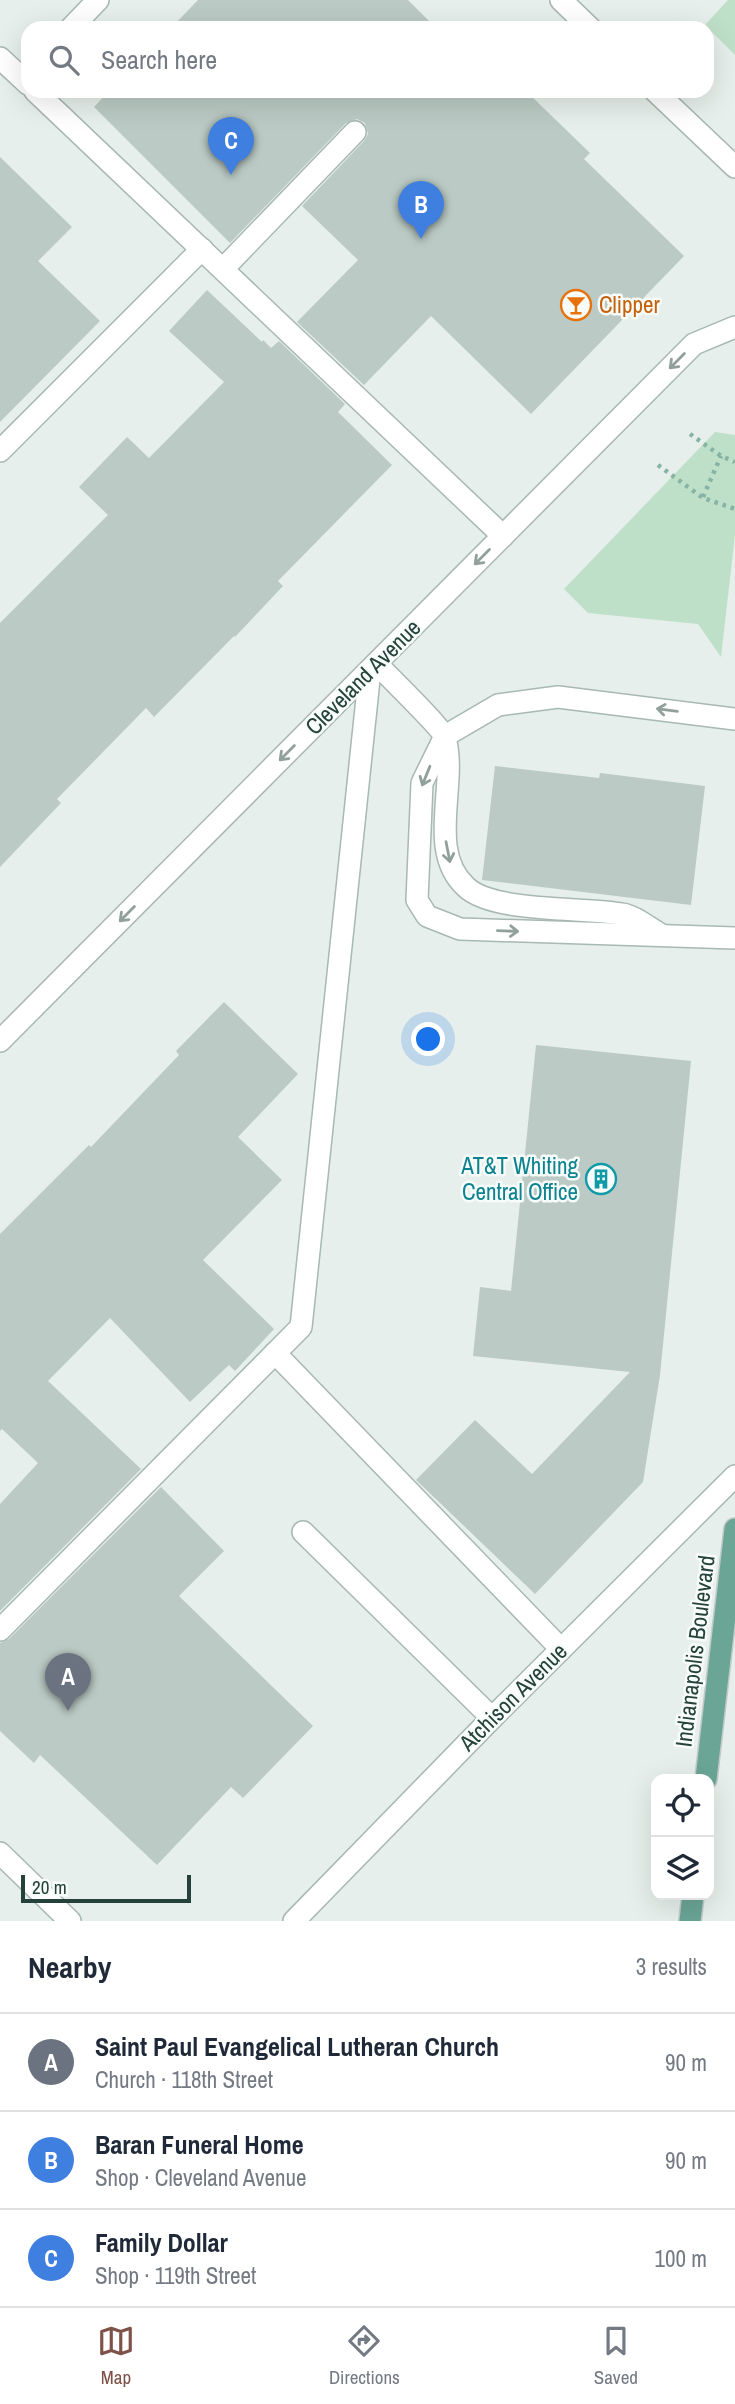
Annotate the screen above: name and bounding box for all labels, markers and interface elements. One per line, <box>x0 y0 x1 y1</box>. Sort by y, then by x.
search box <box>21 21 714 98</box>
icon: search <box>45 41 83 79</box>
text: Search here <box>101 42 217 77</box>
pin: C <box>208 117 254 175</box>
pin: B <box>398 181 444 239</box>
bar icon: Clipper <box>559 288 593 322</box>
place label: Clipper <box>599 289 661 320</box>
one-way arrow <box>669 352 686 369</box>
one-way arrow <box>474 548 491 565</box>
street label: Cleveland Avenue <box>298 612 427 741</box>
one-way arrow <box>656 704 679 717</box>
one-way arrow <box>279 744 296 761</box>
one-way arrow <box>419 765 432 786</box>
one-way arrow <box>442 840 455 863</box>
one-way arrow <box>118 905 135 922</box>
one-way arrow <box>496 924 519 937</box>
your location <box>411 1022 445 1056</box>
place label: AT&T Whiting Central Office <box>460 1150 579 1207</box>
building icon: AT&T Whiting Central Office <box>584 1162 618 1196</box>
street label: Indianapolis Boulevard <box>667 1553 722 1749</box>
street label: Atchison Avenue <box>451 1636 574 1758</box>
pin: A <box>45 1653 91 1711</box>
map controls <box>651 1774 714 1900</box>
button: locate <box>651 1774 714 1837</box>
button: layers <box>651 1837 714 1900</box>
scale bar <box>21 1872 191 1904</box>
text: 20 m <box>32 1874 67 1900</box>
text: Nearby <box>28 1947 111 1987</box>
text: 3 results <box>636 1951 707 1982</box>
text: Saint Paul Evangelical Lutheran Church <box>95 2029 499 2064</box>
text: A <box>44 2047 58 2078</box>
text: 90 m <box>665 2047 707 2078</box>
text: Church · 118th Street <box>95 2064 273 2095</box>
text: Baran Funeral Home <box>95 2127 304 2162</box>
text: B <box>44 2145 58 2176</box>
text: 90 m <box>665 2145 707 2176</box>
text: Shop · Cleveland Avenue <box>95 2162 307 2193</box>
text: Family Dollar <box>95 2225 228 2260</box>
text: C <box>44 2243 58 2274</box>
text: 100 m <box>655 2243 707 2274</box>
text: Shop · 119th Street <box>95 2260 256 2291</box>
tab: Map <box>97 2322 135 2390</box>
tab: Directions <box>329 2322 400 2390</box>
tab: Saved <box>594 2322 638 2390</box>

